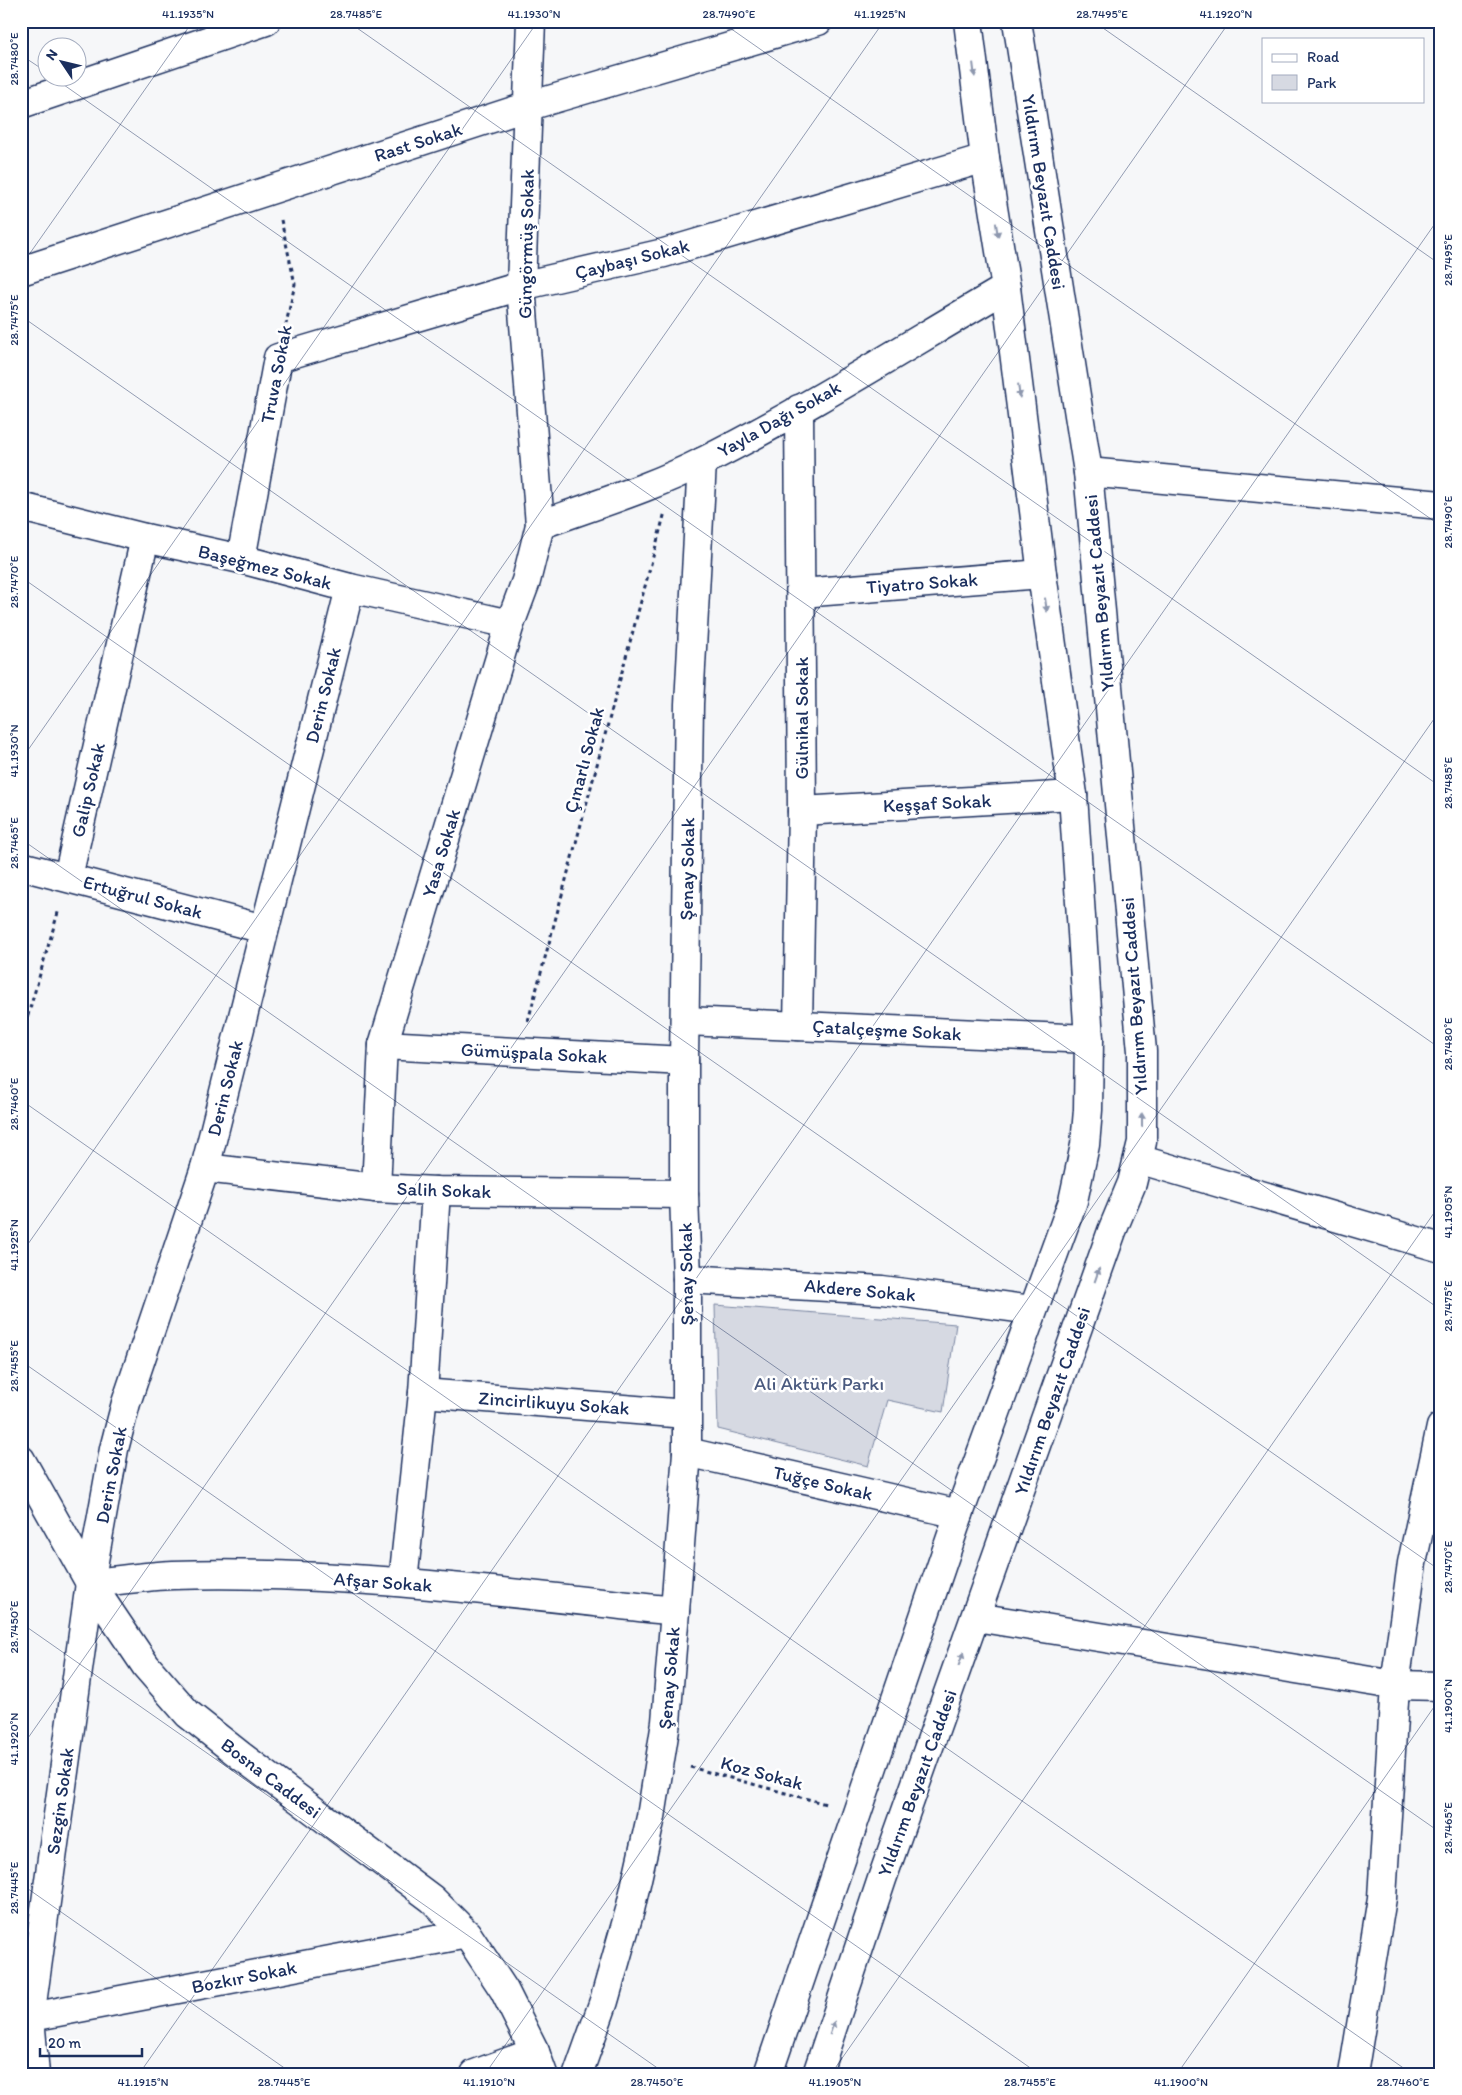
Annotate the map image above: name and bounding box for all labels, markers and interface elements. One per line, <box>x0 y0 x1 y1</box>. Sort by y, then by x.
text: 41.1935°N <box>162 7 214 21</box>
text: 28.7485°E <box>330 7 382 21</box>
text: 41.1930°N <box>507 7 561 21</box>
text: 28.7490°E <box>703 7 756 21</box>
text: 41.1925°N <box>854 7 906 21</box>
text: 28.7495°E <box>1076 7 1128 21</box>
text: 41.1920°N <box>1200 7 1252 21</box>
text: 28.7480°E <box>7 32 21 86</box>
north arrow <box>38 38 88 88</box>
legend <box>1262 38 1424 102</box>
text: N <box>42 46 61 64</box>
text: Road <box>1307 48 1340 66</box>
one-way arrow <box>970 62 978 78</box>
text: Park <box>1307 74 1337 92</box>
street label: Yıldırım Beyazıt Caddesi <box>1017 93 1071 291</box>
street label: Rast Sokak <box>371 117 465 167</box>
street label: Güngörmüş Sokak <box>513 169 539 319</box>
one-way arrow <box>993 223 1001 239</box>
street label: Çaybaşı Sokak <box>572 234 692 284</box>
text: 28.7495°E <box>1441 234 1455 286</box>
text: 28.7475°E <box>7 294 21 346</box>
street label: Truva Sokak <box>255 323 297 425</box>
street label: Yayla Dağı Sokak <box>713 376 845 462</box>
one-way arrow <box>1015 384 1023 400</box>
street label: Yıldırım Beyazıt Caddesi <box>1079 494 1119 692</box>
text: 28.7490°E <box>1441 495 1455 548</box>
street label: Başeğmez Sokak <box>196 539 334 595</box>
text: 28.7470°E <box>7 555 21 608</box>
street label: Tiyatro Sokak <box>866 568 979 598</box>
one-way arrow <box>1042 597 1050 613</box>
street label: Derin Sokak <box>300 644 346 745</box>
street label: Gülnihal Sokak <box>790 656 813 779</box>
street label: Çınarlı Sokak <box>559 704 609 815</box>
text: 41.1930°N <box>7 724 21 778</box>
street label: Galip Sokak <box>66 740 110 840</box>
text: 28.7485°E <box>1441 757 1455 809</box>
street label: Keşşaf Sokak <box>882 789 992 817</box>
street label: Yasa Sokak <box>417 806 465 900</box>
text: 28.7465°E <box>7 817 21 869</box>
street label: Şenay Sokak <box>675 817 699 921</box>
street label: Ertuğrul Sokak <box>81 870 205 924</box>
street label: Yıldırım Beyazıt Caddesi <box>1116 897 1152 1095</box>
street label: Çatalçeşme Sokak <box>812 1015 963 1045</box>
text: 28.7480°E <box>1441 1017 1455 1071</box>
street label: Derin Sokak <box>202 1037 248 1138</box>
street label: Gümüşpala Sokak <box>460 1038 608 1068</box>
text: 28.7460°E <box>7 1077 21 1130</box>
one-way arrow <box>1138 1112 1146 1128</box>
street label: Salih Sokak <box>396 1177 492 1203</box>
text: 41.1905°N <box>1441 1186 1455 1238</box>
text: 41.1925°N <box>7 1219 21 1271</box>
street label: Şenay Sokak <box>674 1222 698 1326</box>
one-way arrow <box>1093 1267 1101 1282</box>
street label: Akdere Sokak <box>803 1274 917 1306</box>
text: 28.7475°E <box>1441 1280 1455 1332</box>
street label: Yıldırım Beyazıt Caddesi <box>1009 1304 1095 1498</box>
text: 28.7455°E <box>7 1340 21 1392</box>
park label: Ali Aktürk Parkı <box>754 1372 884 1395</box>
street label: Zincirlikuyu Sokak <box>478 1386 631 1420</box>
street label: Derin Sokak <box>90 1424 132 1525</box>
street label: Tuğçe Sokak <box>771 1460 875 1506</box>
text: 28.7470°E <box>1441 1540 1455 1593</box>
street label: Afşar Sokak <box>333 1567 433 1597</box>
text: 28.7450°E <box>7 1600 21 1653</box>
street label: Şenay Sokak <box>653 1626 685 1730</box>
one-way arrow <box>958 1652 965 1667</box>
text: 41.1900°N <box>1441 1679 1455 1733</box>
street label: Yıldırım Beyazıt Caddesi <box>872 1686 962 1880</box>
text: 41.1920°N <box>7 1713 21 1765</box>
street label: Bosna Caddesi <box>216 1733 326 1823</box>
street label: Sezgin Sokak <box>41 1746 79 1856</box>
street label: Koz Sokak <box>718 1751 806 1795</box>
text: 28.7465°E <box>1441 1802 1455 1854</box>
text: 28.7445°E <box>7 1861 21 1914</box>
street label: Bozkır Sokak <box>190 1956 299 1998</box>
one-way arrow <box>829 2020 837 2035</box>
scale bar <box>40 2025 142 2057</box>
text: 20 m <box>48 2034 82 2052</box>
text: 41.1915°N <box>117 2075 169 2089</box>
text: 28.7445°E <box>258 2075 311 2089</box>
text: 41.1910°N <box>463 2075 515 2089</box>
text: 28.7450°E <box>631 2075 684 2089</box>
text: 41.1905°N <box>809 2075 861 2089</box>
text: 28.7455°E <box>1004 2075 1056 2089</box>
text: 41.1900°N <box>1154 2075 1208 2089</box>
text: 28.7460°E <box>1377 2075 1430 2089</box>

